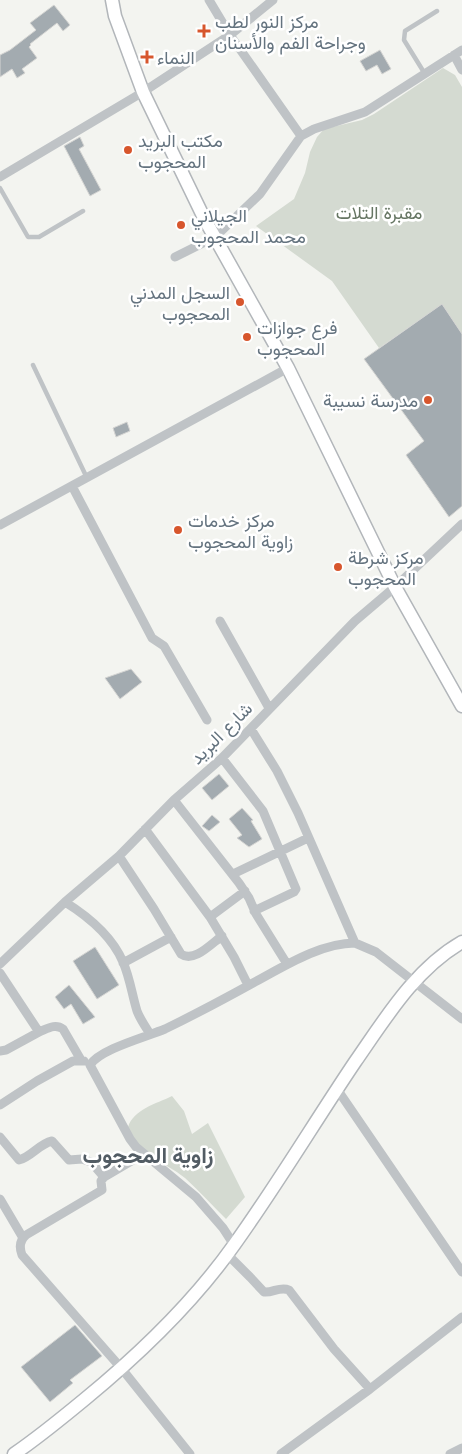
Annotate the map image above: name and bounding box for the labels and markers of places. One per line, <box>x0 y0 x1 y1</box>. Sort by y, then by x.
place label: مركز النور لطب وجراحة الفم والأسنان <box>215 11 366 55</box>
marker: مركز النور لطب وجراحة الفم والأسنان <box>197 24 211 38</box>
place label: النماء <box>157 47 195 68</box>
marker: النماء <box>141 51 153 63</box>
place label: مكتب البريد المحجوب <box>138 130 223 173</box>
marker: مكتب البريد المحجوب <box>122 144 134 156</box>
place label: الجيلاني محمد المحجوب <box>191 205 306 248</box>
marker: الجيلاني محمد المحجوب <box>175 219 187 231</box>
place label: السجل المدني المحجوب <box>130 282 230 325</box>
marker: السجل المدني المحجوب <box>234 296 246 308</box>
place label: فرع جوازات المحجوب <box>257 317 337 360</box>
marker: فرع جوازات المحجوب <box>241 331 253 343</box>
place label: مدرسة نسيبة <box>323 390 418 412</box>
marker: مدرسة نسيبة <box>422 394 434 406</box>
place label: مركز خدمات زاوية المحجوب <box>188 510 293 553</box>
marker: مركز خدمات زاوية المحجوب <box>172 524 184 536</box>
place label: مركز شرطة المحجوب <box>348 547 424 590</box>
marker: مركز شرطة المحجوب <box>332 561 344 573</box>

